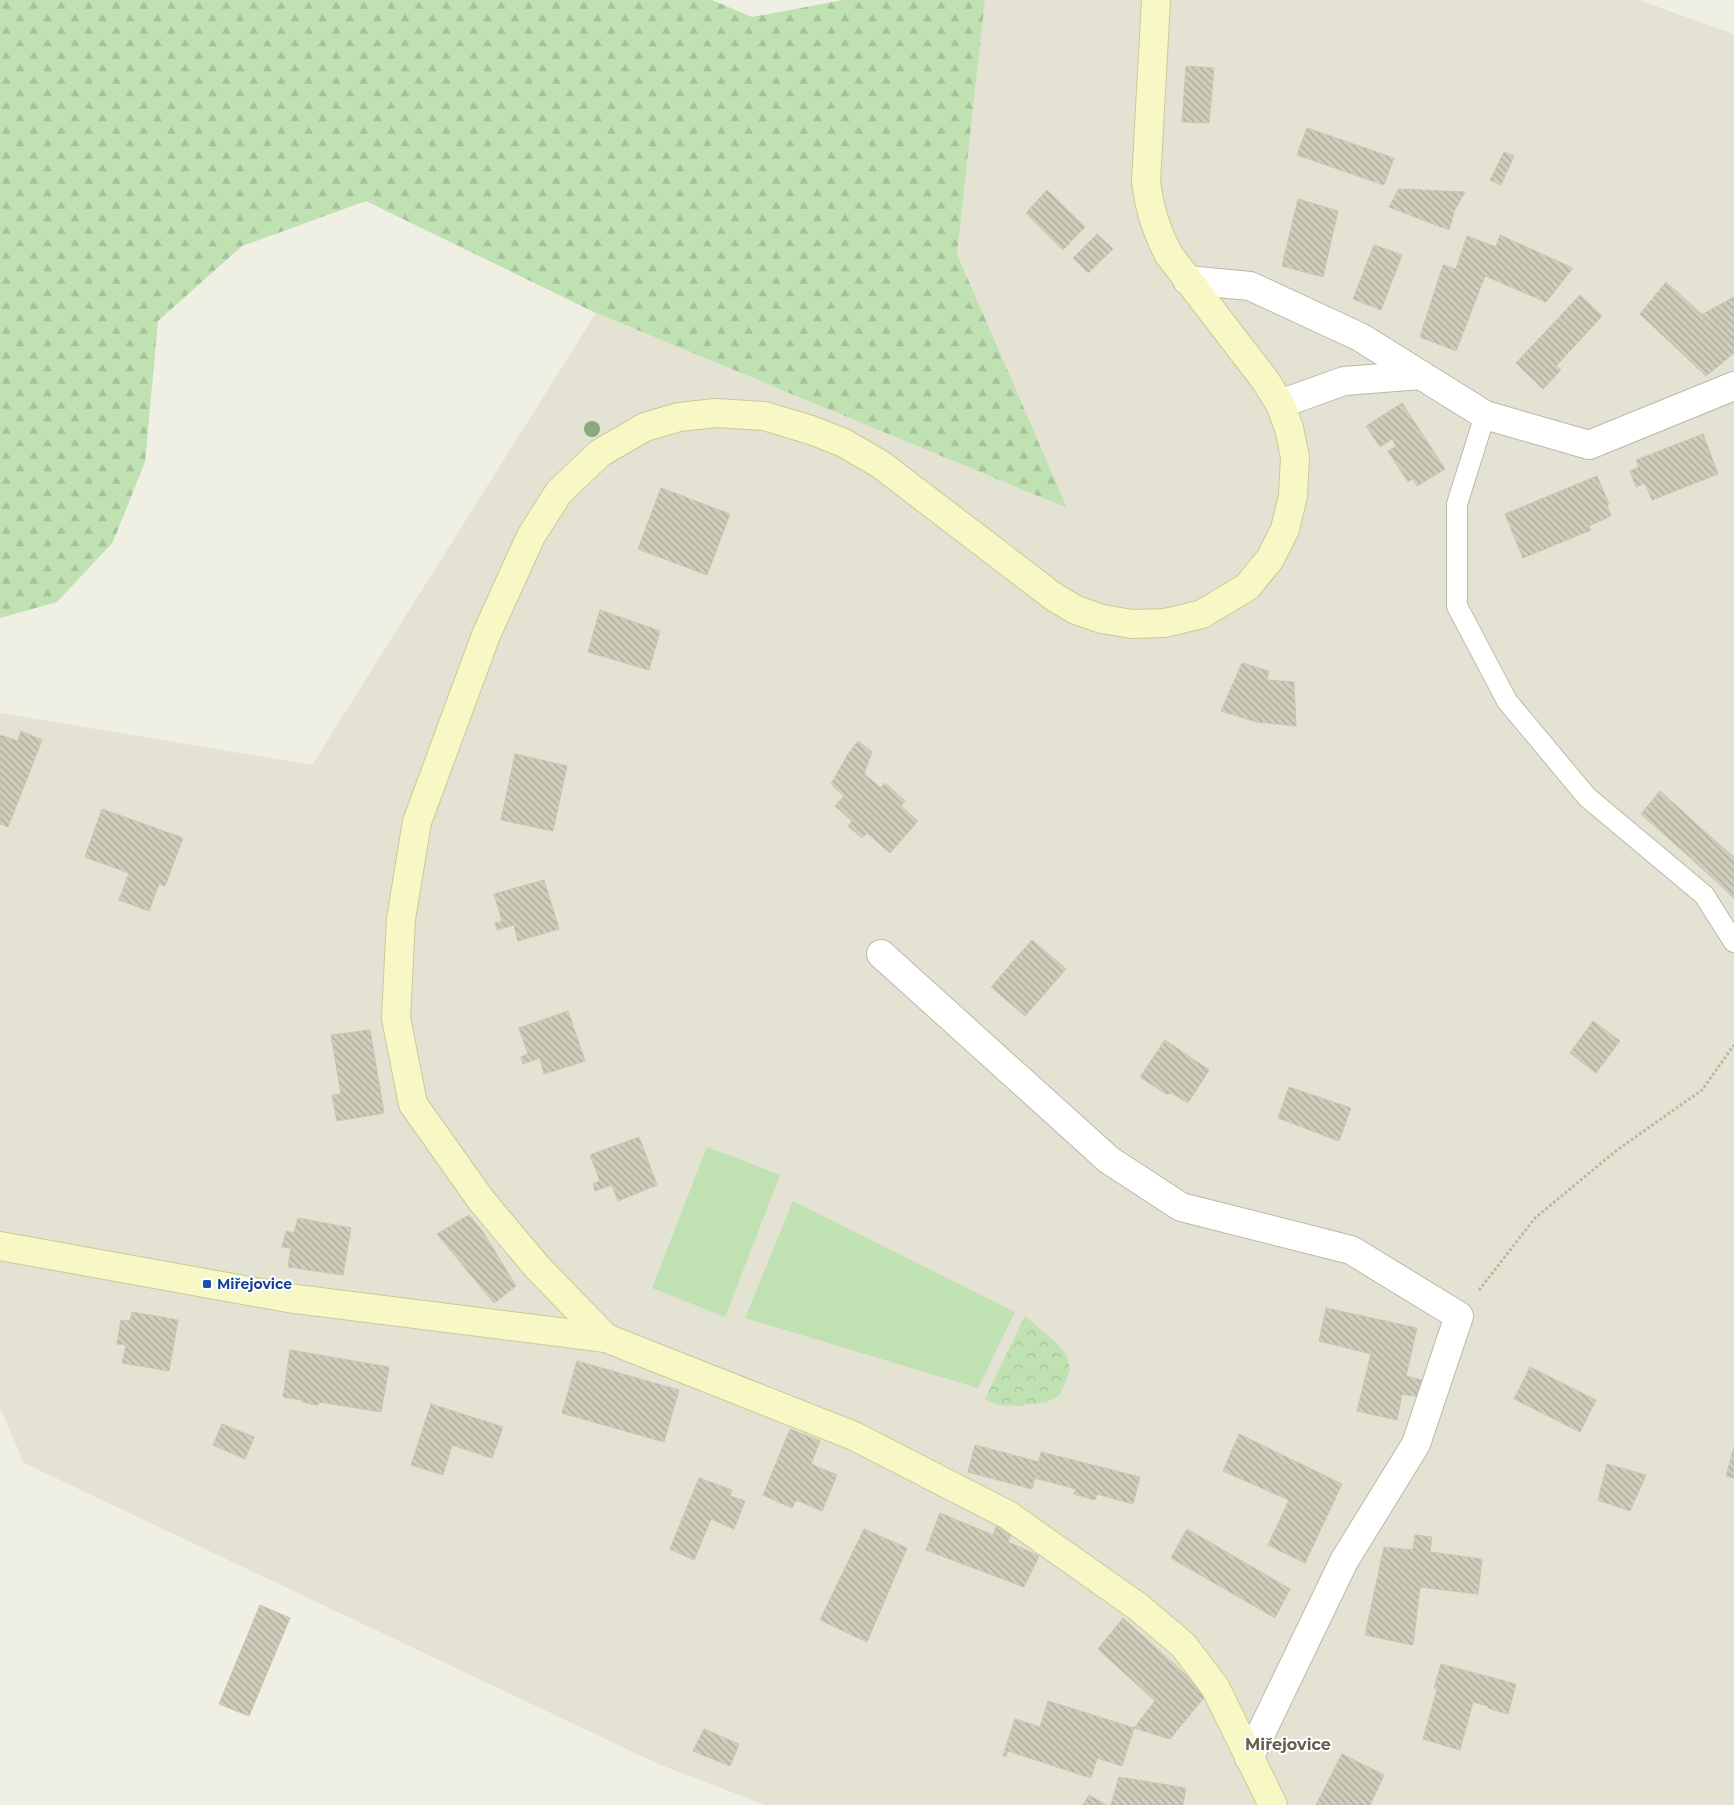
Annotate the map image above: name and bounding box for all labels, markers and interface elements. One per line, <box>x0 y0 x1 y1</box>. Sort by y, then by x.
place label: Miřejovice <box>217 1275 292 1293</box>
marker: Miřejovice <box>201 1278 213 1290</box>
district label: Miřejovice <box>1245 1735 1331 1754</box>

